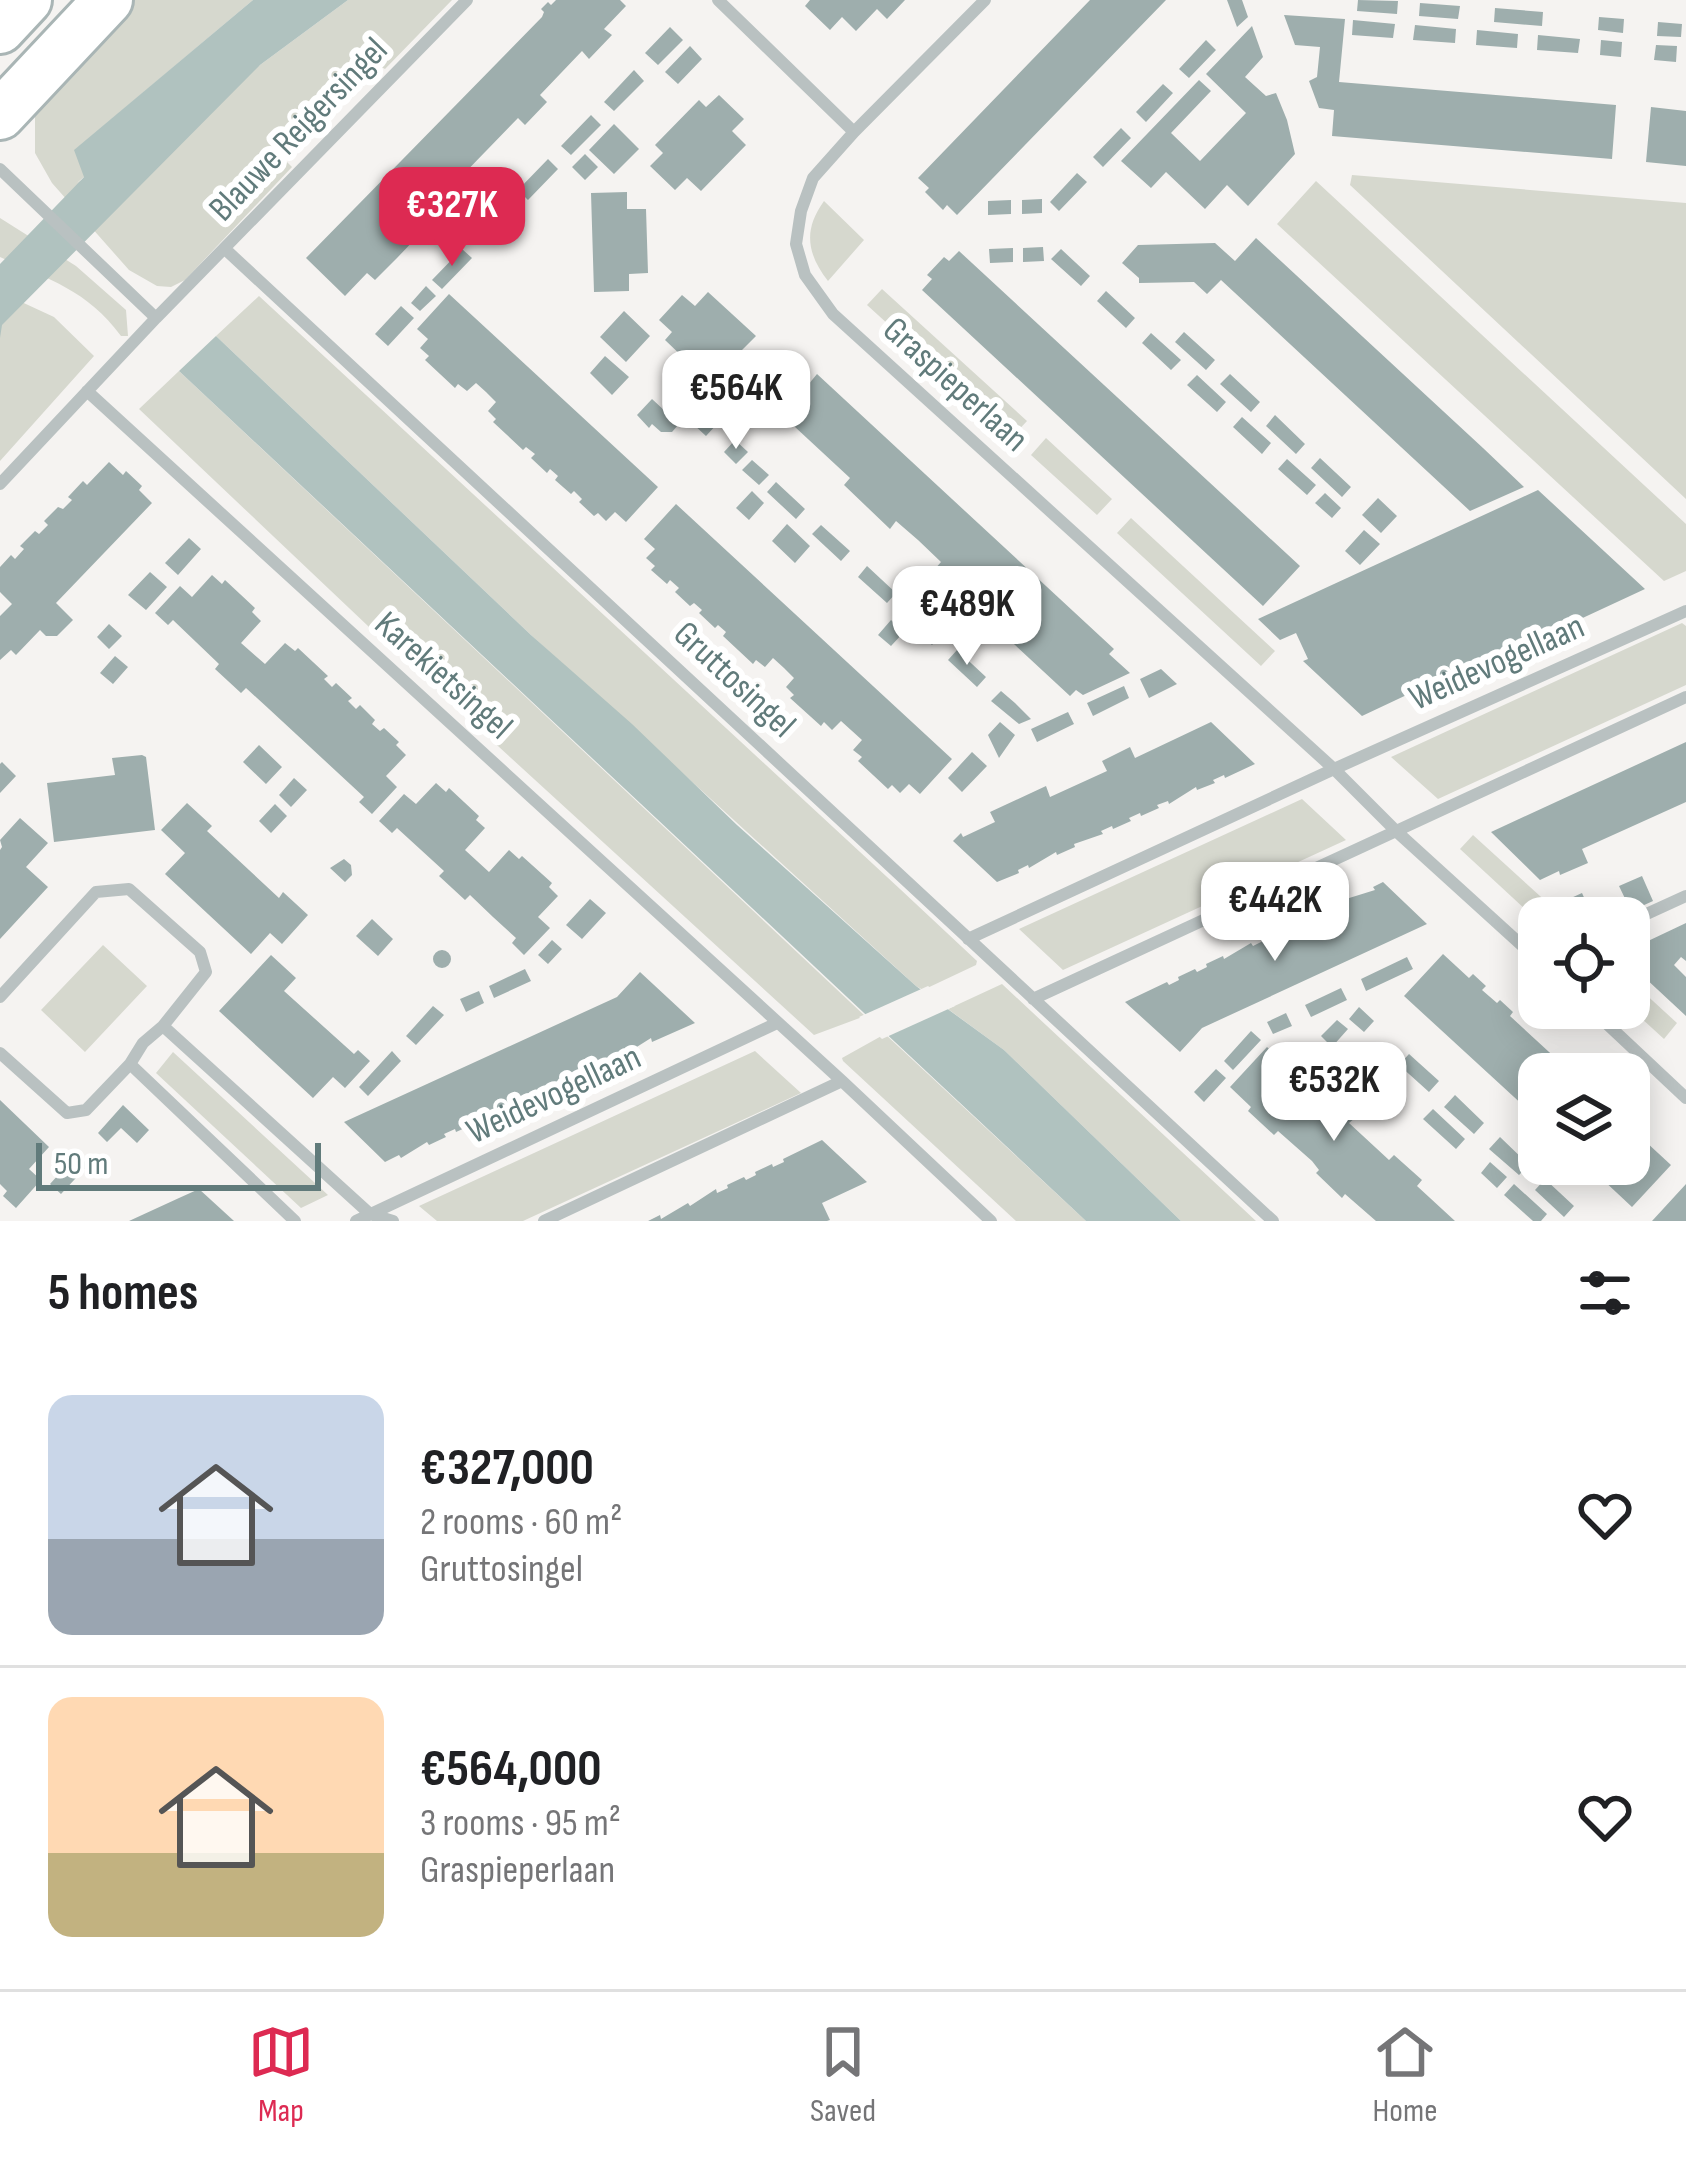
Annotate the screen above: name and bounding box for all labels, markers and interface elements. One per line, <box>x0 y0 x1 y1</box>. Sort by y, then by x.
street label: Blauwe Reigersingel <box>201 29 397 231</box>
pin: €327K <box>368 167 536 269</box>
text: €327K <box>406 182 498 229</box>
street label: Graspieperlaan <box>874 309 1036 461</box>
pin: €564K <box>652 350 820 452</box>
text: €564K <box>689 365 783 412</box>
pin: €489K <box>883 566 1051 668</box>
text: €489K <box>919 581 1015 628</box>
street label: Karekietsingel <box>365 603 521 749</box>
street label: Weidevogellaan <box>1403 605 1591 721</box>
street label: Gruttosingel <box>664 613 804 747</box>
pin: €442K <box>1191 862 1359 964</box>
text: €442K <box>1228 877 1322 924</box>
map controls <box>1518 897 1650 1185</box>
button: locate <box>1518 897 1650 1029</box>
street label: Weidevogellaan <box>460 1036 648 1154</box>
pin: €532K <box>1250 1042 1418 1144</box>
button: layers <box>1518 1053 1650 1185</box>
text: €532K <box>1288 1057 1380 1104</box>
scale bar <box>36 1137 321 1190</box>
text: 50 m <box>54 1144 108 1184</box>
icon: filters <box>1572 1260 1638 1326</box>
text: 5 homes <box>48 1263 198 1324</box>
text: €327,000 <box>420 1438 594 1499</box>
icon: home <box>144 1443 288 1587</box>
icon: heart <box>1572 1482 1638 1548</box>
text: 2 rooms · 60 m² <box>420 1499 622 1546</box>
text: Gruttosingel <box>420 1546 583 1593</box>
text: €564,000 <box>420 1739 601 1800</box>
icon: home <box>144 1745 288 1889</box>
icon: heart <box>1572 1784 1638 1850</box>
text: 3 rooms · 95 m² <box>420 1800 621 1847</box>
text: Graspieperlaan <box>420 1847 615 1894</box>
tab: Map <box>248 2019 314 2131</box>
tab: Saved <box>810 2019 876 2131</box>
tab: Home <box>1372 2019 1438 2131</box>

